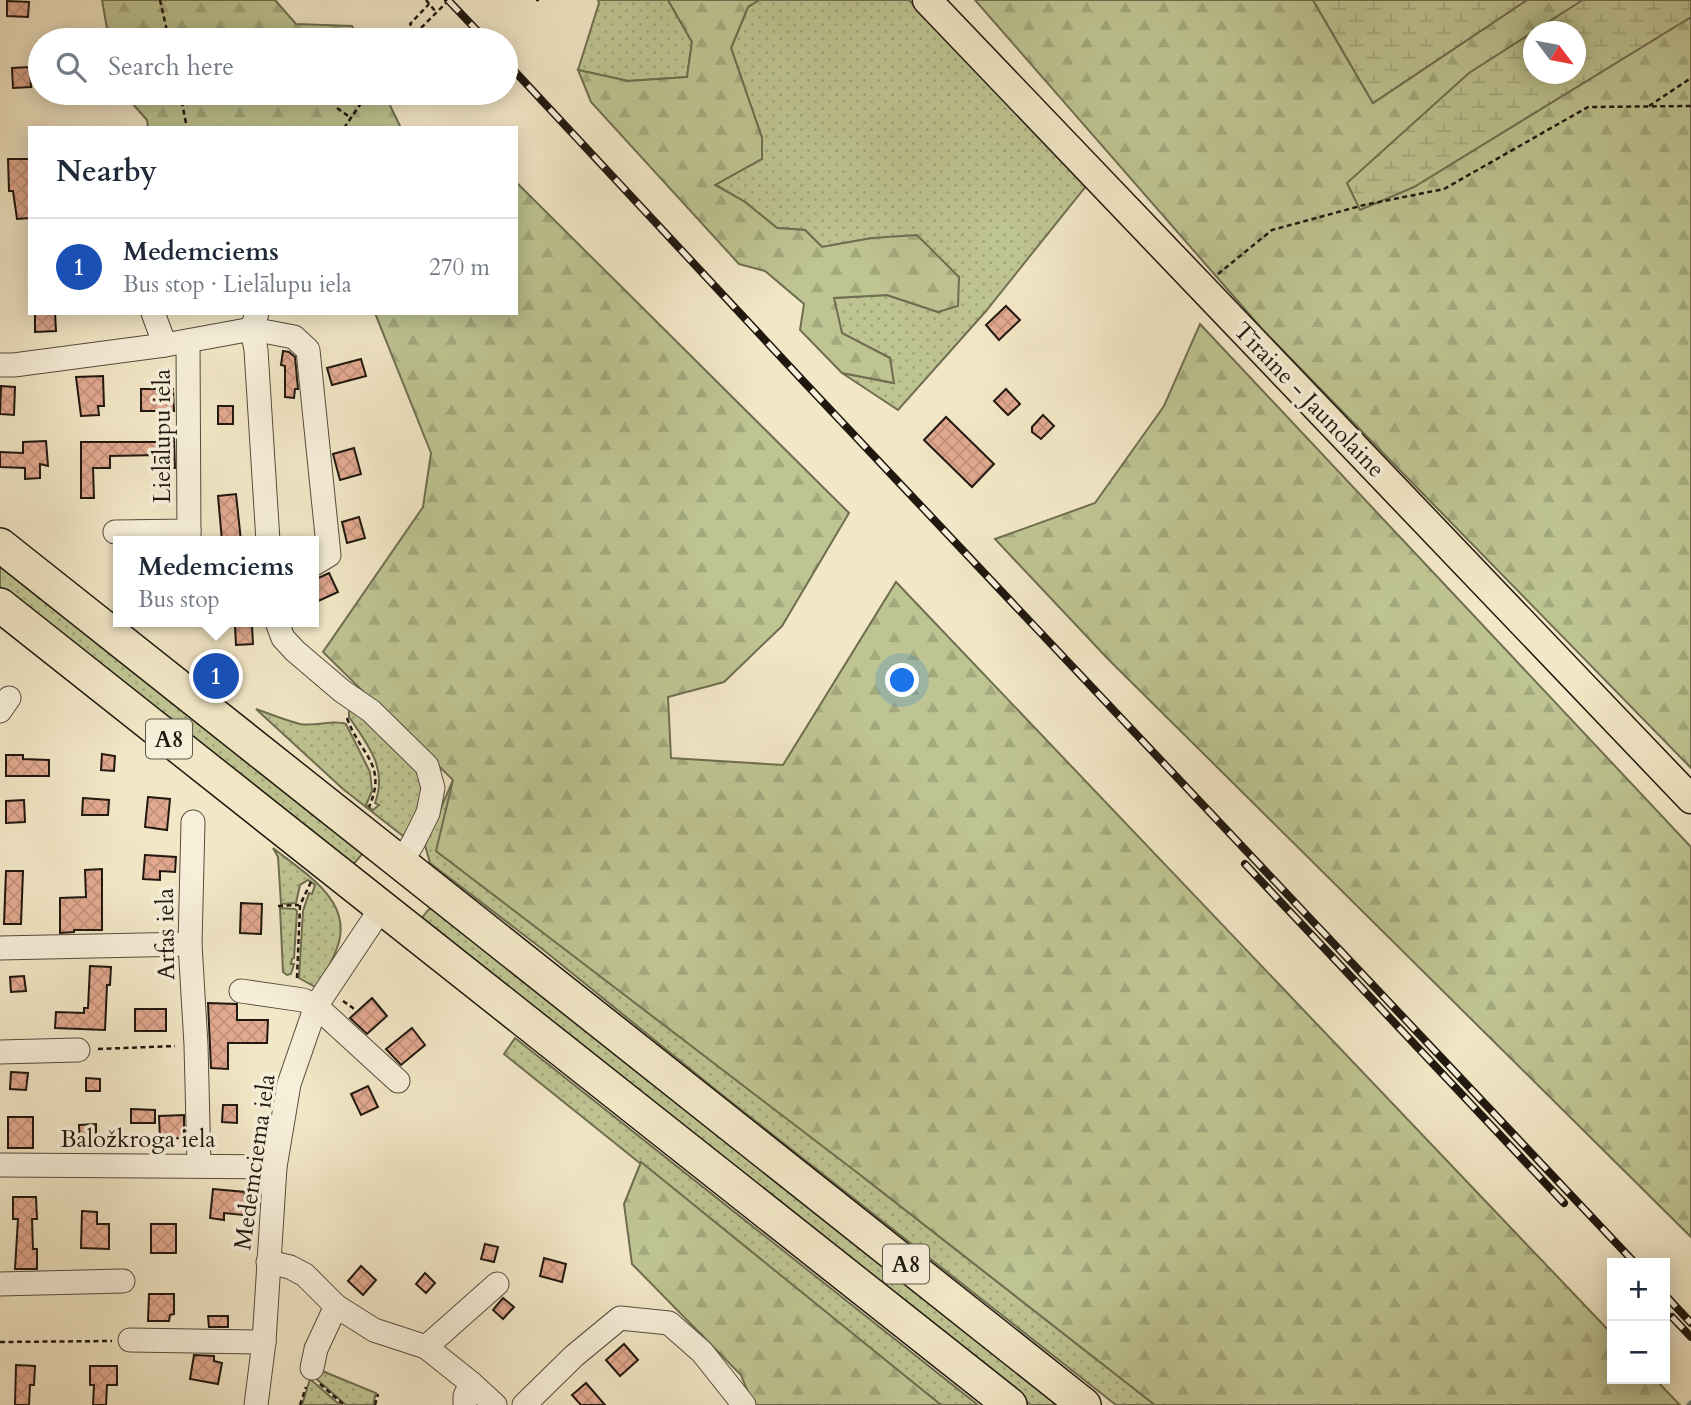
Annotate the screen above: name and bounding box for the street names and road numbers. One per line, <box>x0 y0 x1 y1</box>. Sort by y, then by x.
street label: Tīraine - Jaunolaine <box>1226 315 1392 485</box>
street label: Lielālupu iela <box>146 368 179 503</box>
road number: A8 <box>146 720 192 758</box>
street label: Arfas iela <box>149 887 183 980</box>
street label: Medemciema iela <box>226 1071 284 1252</box>
street label: Baložkroga iela <box>60 1123 216 1156</box>
road number: A8 <box>883 1245 929 1284</box>

